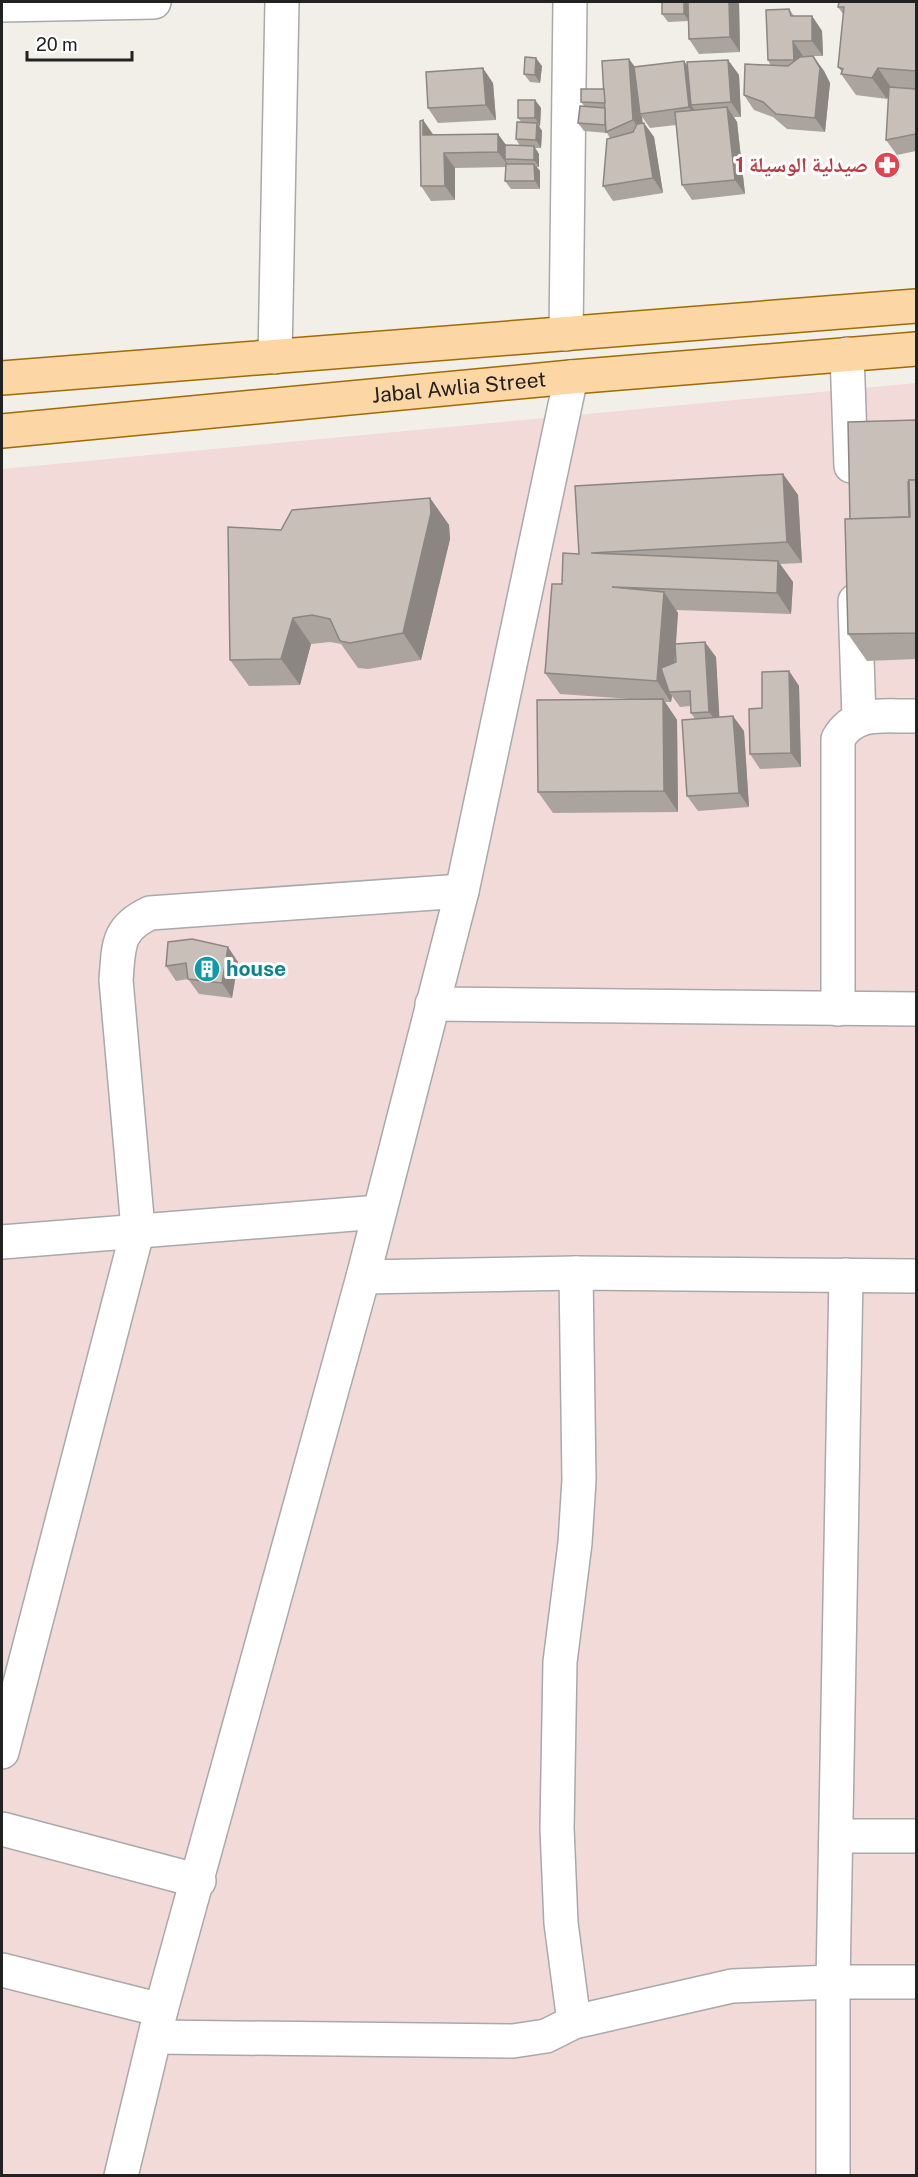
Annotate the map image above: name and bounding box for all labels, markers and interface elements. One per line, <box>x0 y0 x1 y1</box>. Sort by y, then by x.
scale bar <box>27 24 132 62</box>
text: 20 m <box>36 34 78 55</box>
pharmacy icon: صيدلية الوسيلة 1 <box>872 150 902 180</box>
place label: صيدلية الوسيلة 1 <box>735 152 868 177</box>
street label: Jabal Awlia Street <box>371 366 547 408</box>
building icon: house <box>192 954 222 984</box>
place label: house <box>226 956 286 981</box>

